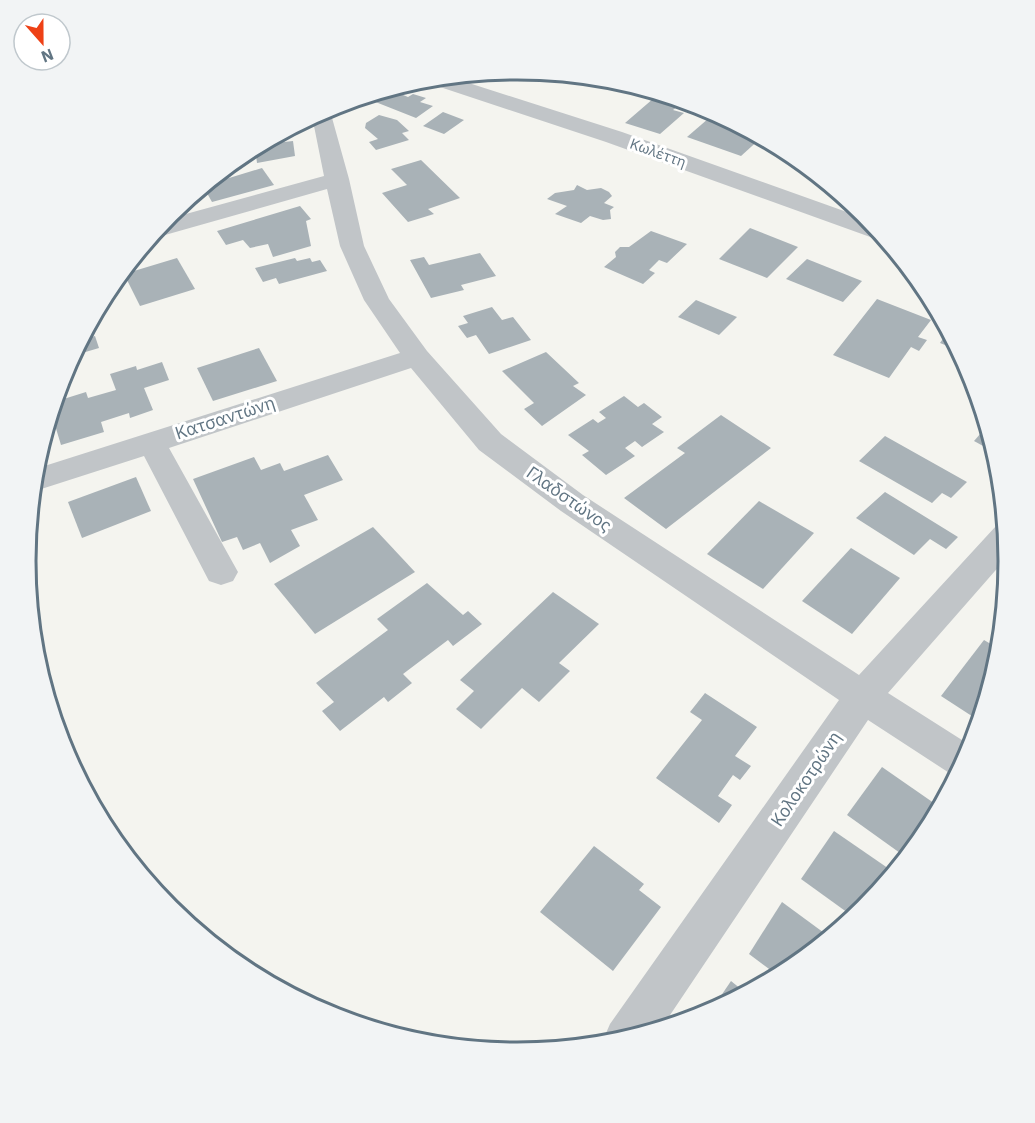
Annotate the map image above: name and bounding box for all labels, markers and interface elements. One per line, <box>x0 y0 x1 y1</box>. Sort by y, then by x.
north arrow <box>12 12 72 72</box>
text: N <box>38 45 56 67</box>
street label: Κωλέττη <box>627 134 689 171</box>
street label: Κατσαντώνη <box>172 391 278 444</box>
street label: Γλαδστώνος <box>522 461 617 537</box>
street label: Κολοκοτρώνη <box>765 727 846 831</box>

